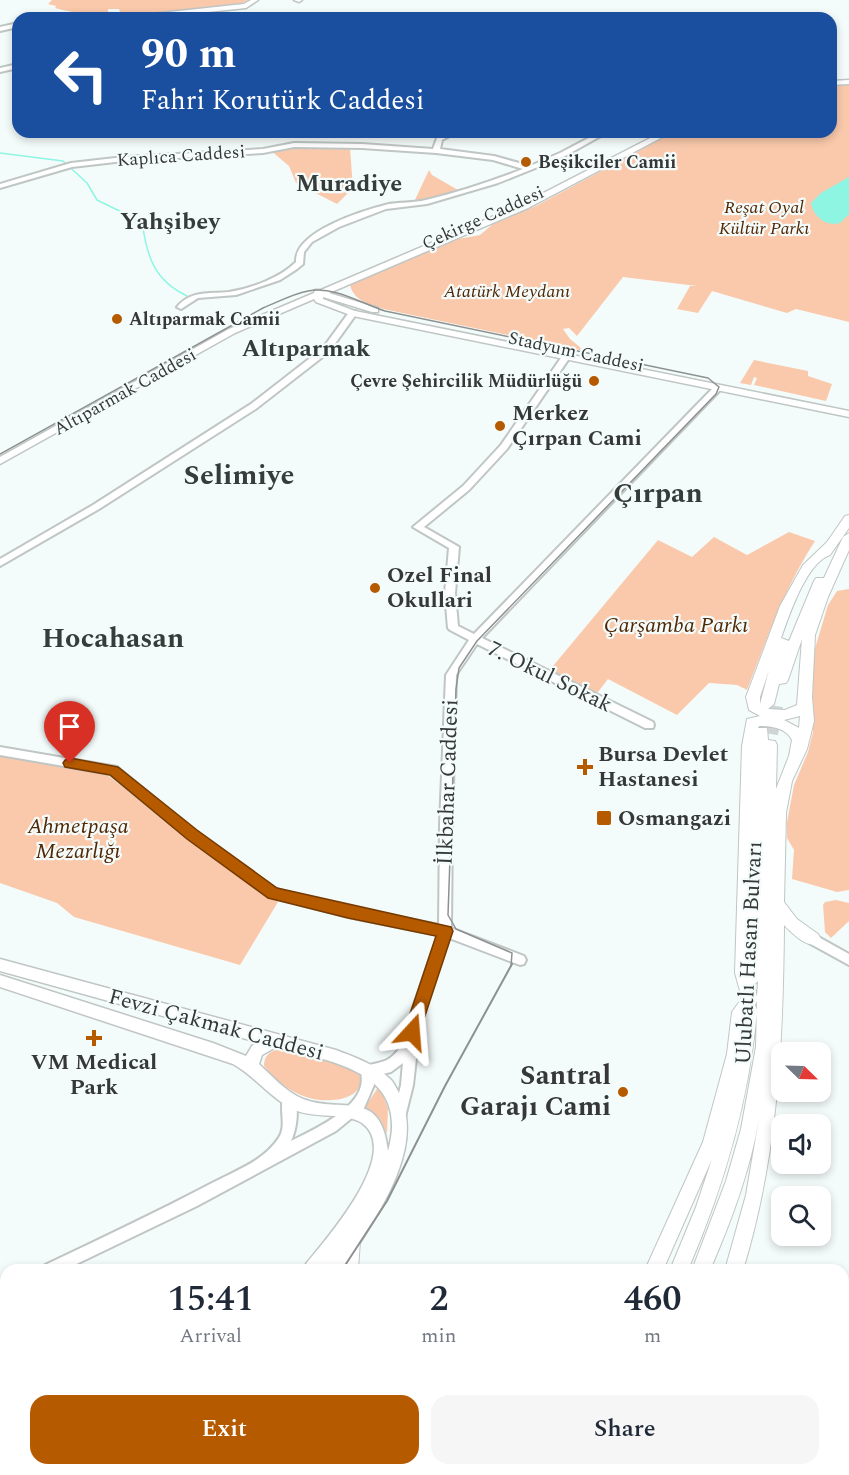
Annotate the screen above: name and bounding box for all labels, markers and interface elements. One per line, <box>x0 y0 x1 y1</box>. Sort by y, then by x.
text: 90 m <box>141 23 236 86</box>
icon: left <box>42 36 120 114</box>
text: Fahri Korutürk Caddesi <box>141 80 424 122</box>
street label: Kaplıca Caddesi <box>116 138 246 174</box>
place label: Beşikciler Camii <box>538 149 676 176</box>
marker: Beşikciler Camii <box>519 155 533 169</box>
district label: Muradiye <box>296 166 402 202</box>
street label: Çekirge Caddesi <box>418 179 548 257</box>
park label: Reşat Oyal Kültür Parkı <box>719 194 809 242</box>
district label: Yahşibey <box>120 204 222 240</box>
park label: Atatürk Meydanı <box>443 278 570 305</box>
place label: Altıparmak Camii <box>129 306 280 333</box>
marker: Altıparmak Camii <box>110 312 124 326</box>
street label: Stadyum Caddesi <box>506 324 646 380</box>
district label: Altıparmak <box>242 331 371 367</box>
street label: Altıparmak Caddesi <box>49 341 201 443</box>
place label: Çevre Şehircilik Müdürlüğü <box>350 368 582 395</box>
marker: Çevre Şehircilik Müdürlüğü <box>587 374 601 388</box>
place label: Merkez Çırpan Cami <box>512 397 642 455</box>
marker: Merkez Çırpan Cami <box>493 419 507 433</box>
district label: Selimiye <box>184 454 294 497</box>
district label: Çırpan <box>613 472 703 515</box>
place label: Ozel Final Okullari <box>387 559 492 617</box>
marker: Ozel Final Okullari <box>368 581 382 595</box>
park label: Çarşamba Parkı <box>604 609 748 642</box>
district label: Hocahasan <box>42 617 184 660</box>
street label: 7. Okul Sokak <box>482 633 618 721</box>
street label: İlkbahar Caddesi <box>429 698 467 866</box>
pin <box>44 701 95 763</box>
icon: arrive <box>53 710 86 743</box>
place label: Bursa Devlet Hastanesi <box>598 738 728 796</box>
marker: Bursa Devlet Hastanesi <box>576 758 594 776</box>
place label: Osmangazi <box>618 802 731 835</box>
marker: Osmangazi <box>595 809 613 827</box>
park label: Ahmetpaşa Mezarlığı <box>26 810 129 868</box>
street label: Ulubatlı Hasan Bulvarı <box>727 840 771 1066</box>
street label: Fevzi Çakmak Caddesi <box>105 980 327 1070</box>
position arrow <box>380 1000 444 1064</box>
marker: VM Medical Park <box>85 1029 103 1047</box>
north arrow <box>771 1042 831 1102</box>
map controls <box>771 1042 831 1246</box>
place label: VM Medical Park <box>31 1046 157 1104</box>
place label: Santral Garajı Cami <box>460 1055 611 1128</box>
marker: Santral Garajı Cami <box>616 1085 630 1099</box>
button: sound <box>771 1114 831 1174</box>
button: search <box>771 1186 831 1246</box>
text: 15:41 <box>167 1272 254 1327</box>
text: 2 <box>429 1272 448 1327</box>
text: 460 <box>624 1272 682 1327</box>
text: Arrival <box>180 1321 242 1351</box>
text: min <box>421 1321 456 1351</box>
text: m <box>644 1321 661 1351</box>
button: Exit <box>30 1395 419 1464</box>
button: Share <box>431 1395 819 1464</box>

